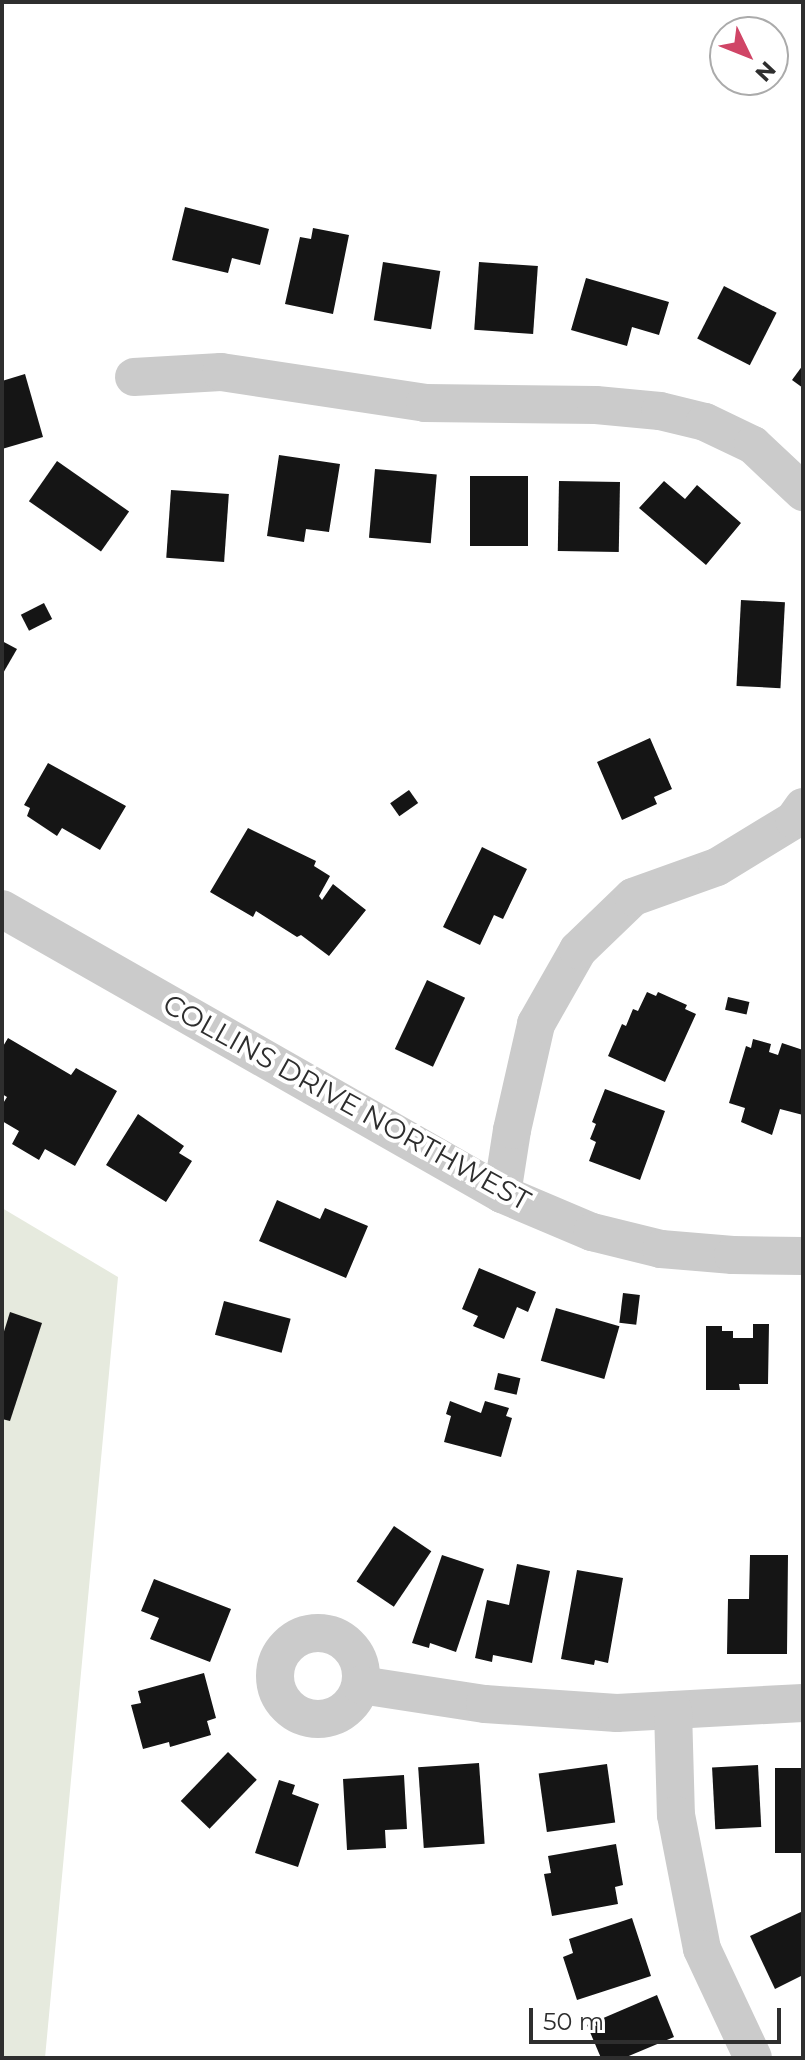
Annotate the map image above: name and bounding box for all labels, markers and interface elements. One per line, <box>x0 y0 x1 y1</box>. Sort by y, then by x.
north arrow <box>709 16 789 96</box>
text: N <box>750 56 781 87</box>
street label: COLLINS DRIVE NORTHWEST <box>157 987 537 1217</box>
scale bar <box>533 1992 785 2042</box>
text: 50 m <box>543 2007 604 2036</box>

